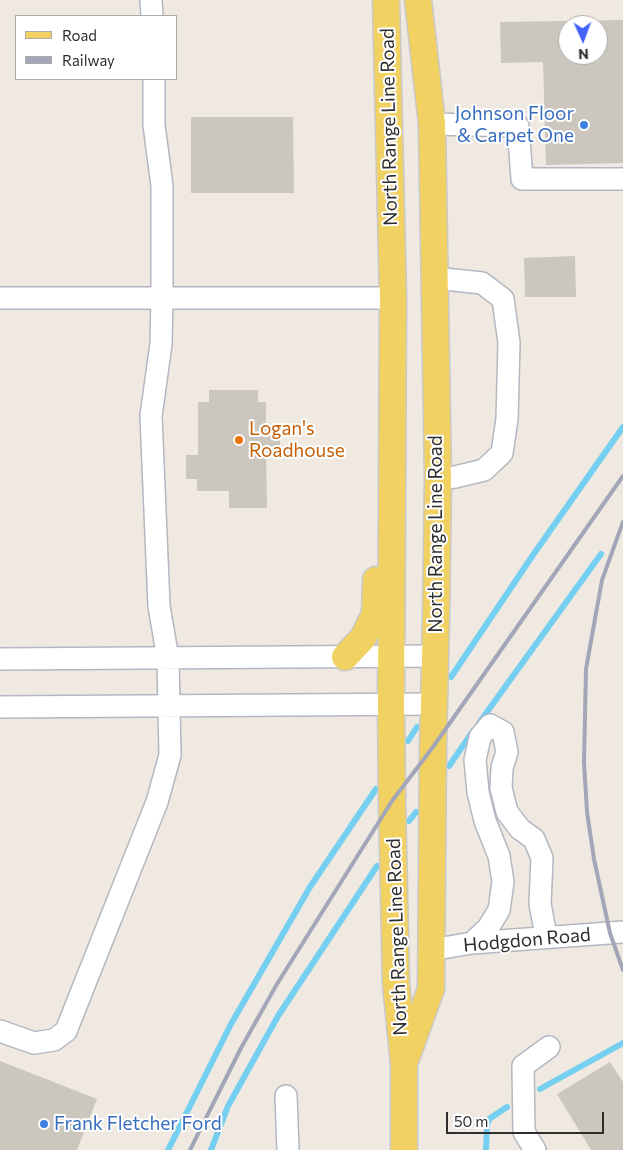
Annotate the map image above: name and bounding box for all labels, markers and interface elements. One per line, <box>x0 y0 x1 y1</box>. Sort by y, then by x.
legend <box>15 15 178 80</box>
north arrow <box>558 15 608 65</box>
text: Road <box>62 26 97 44</box>
street label: North Range Line Road <box>376 28 402 226</box>
text: N <box>578 46 589 63</box>
text: Railway <box>62 51 115 69</box>
place label: Johnson Floor & Carpet One <box>455 103 574 147</box>
marker: Johnson Floor & Carpet One <box>578 119 590 131</box>
place label: Logan's Roadhouse <box>249 418 345 462</box>
marker: Logan's Roadhouse <box>233 434 245 446</box>
street label: North Range Line Road <box>425 435 447 633</box>
street label: North Range Line Road <box>382 838 412 1036</box>
street label: Hodgdon Road <box>462 923 592 957</box>
scale bar <box>448 1102 606 1134</box>
text: 50 m <box>454 1112 488 1130</box>
place label: Frank Fletcher Ford <box>54 1113 222 1135</box>
marker: Frank Fletcher Ford <box>38 1118 50 1130</box>

